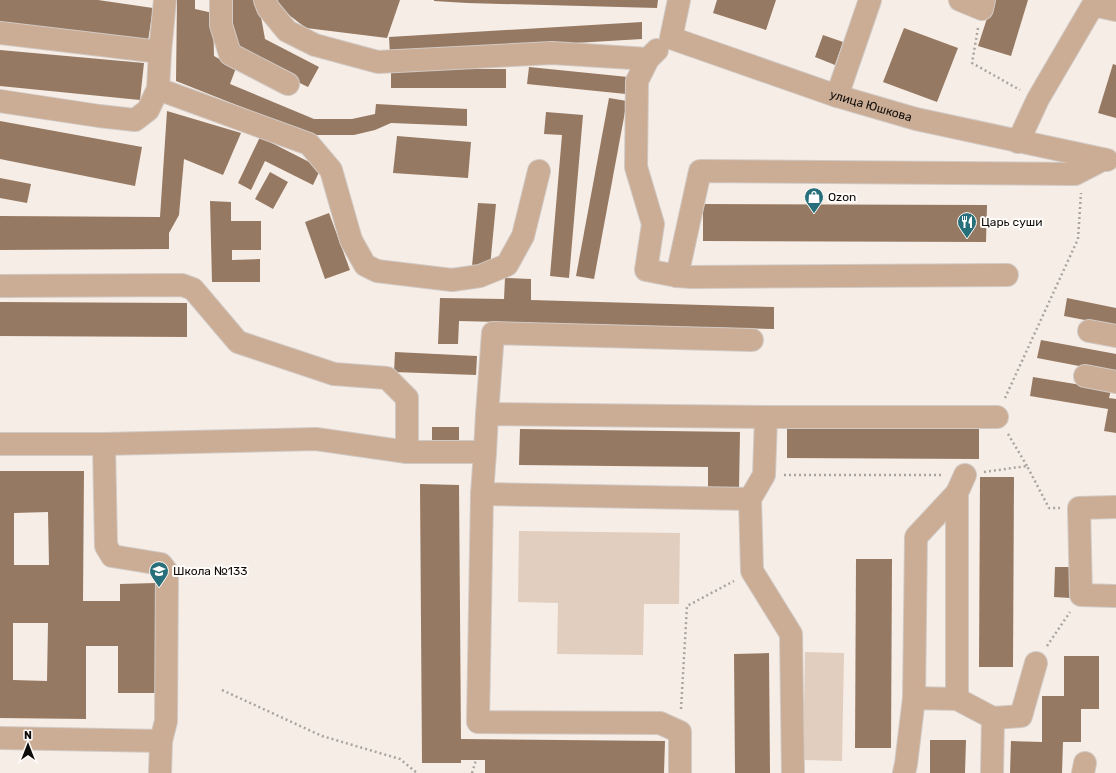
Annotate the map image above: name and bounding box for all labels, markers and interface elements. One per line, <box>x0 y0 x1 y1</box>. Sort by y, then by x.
street label: улица Юшкова <box>828 87 914 124</box>
shop icon: Ozon <box>803 186 825 214</box>
place label: Ozon <box>828 190 856 204</box>
restaurant icon: Царь суши <box>956 211 978 239</box>
place label: Царь суши <box>981 215 1043 229</box>
school or university icon: Школа №133 <box>148 560 170 588</box>
place label: Школа №133 <box>173 564 247 578</box>
north arrow <box>8 725 48 765</box>
text: N <box>24 729 32 742</box>

